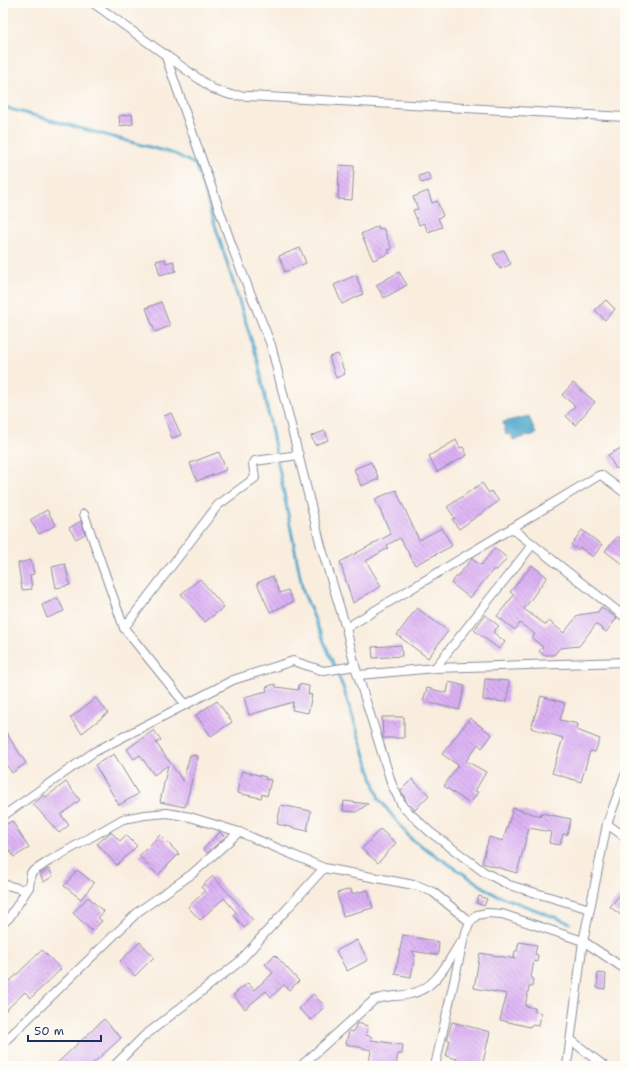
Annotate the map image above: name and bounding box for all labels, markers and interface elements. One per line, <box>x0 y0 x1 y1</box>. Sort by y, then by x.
scale bar <box>28 1017 101 1043</box>
text: 50 m <box>34 1023 64 1039</box>

